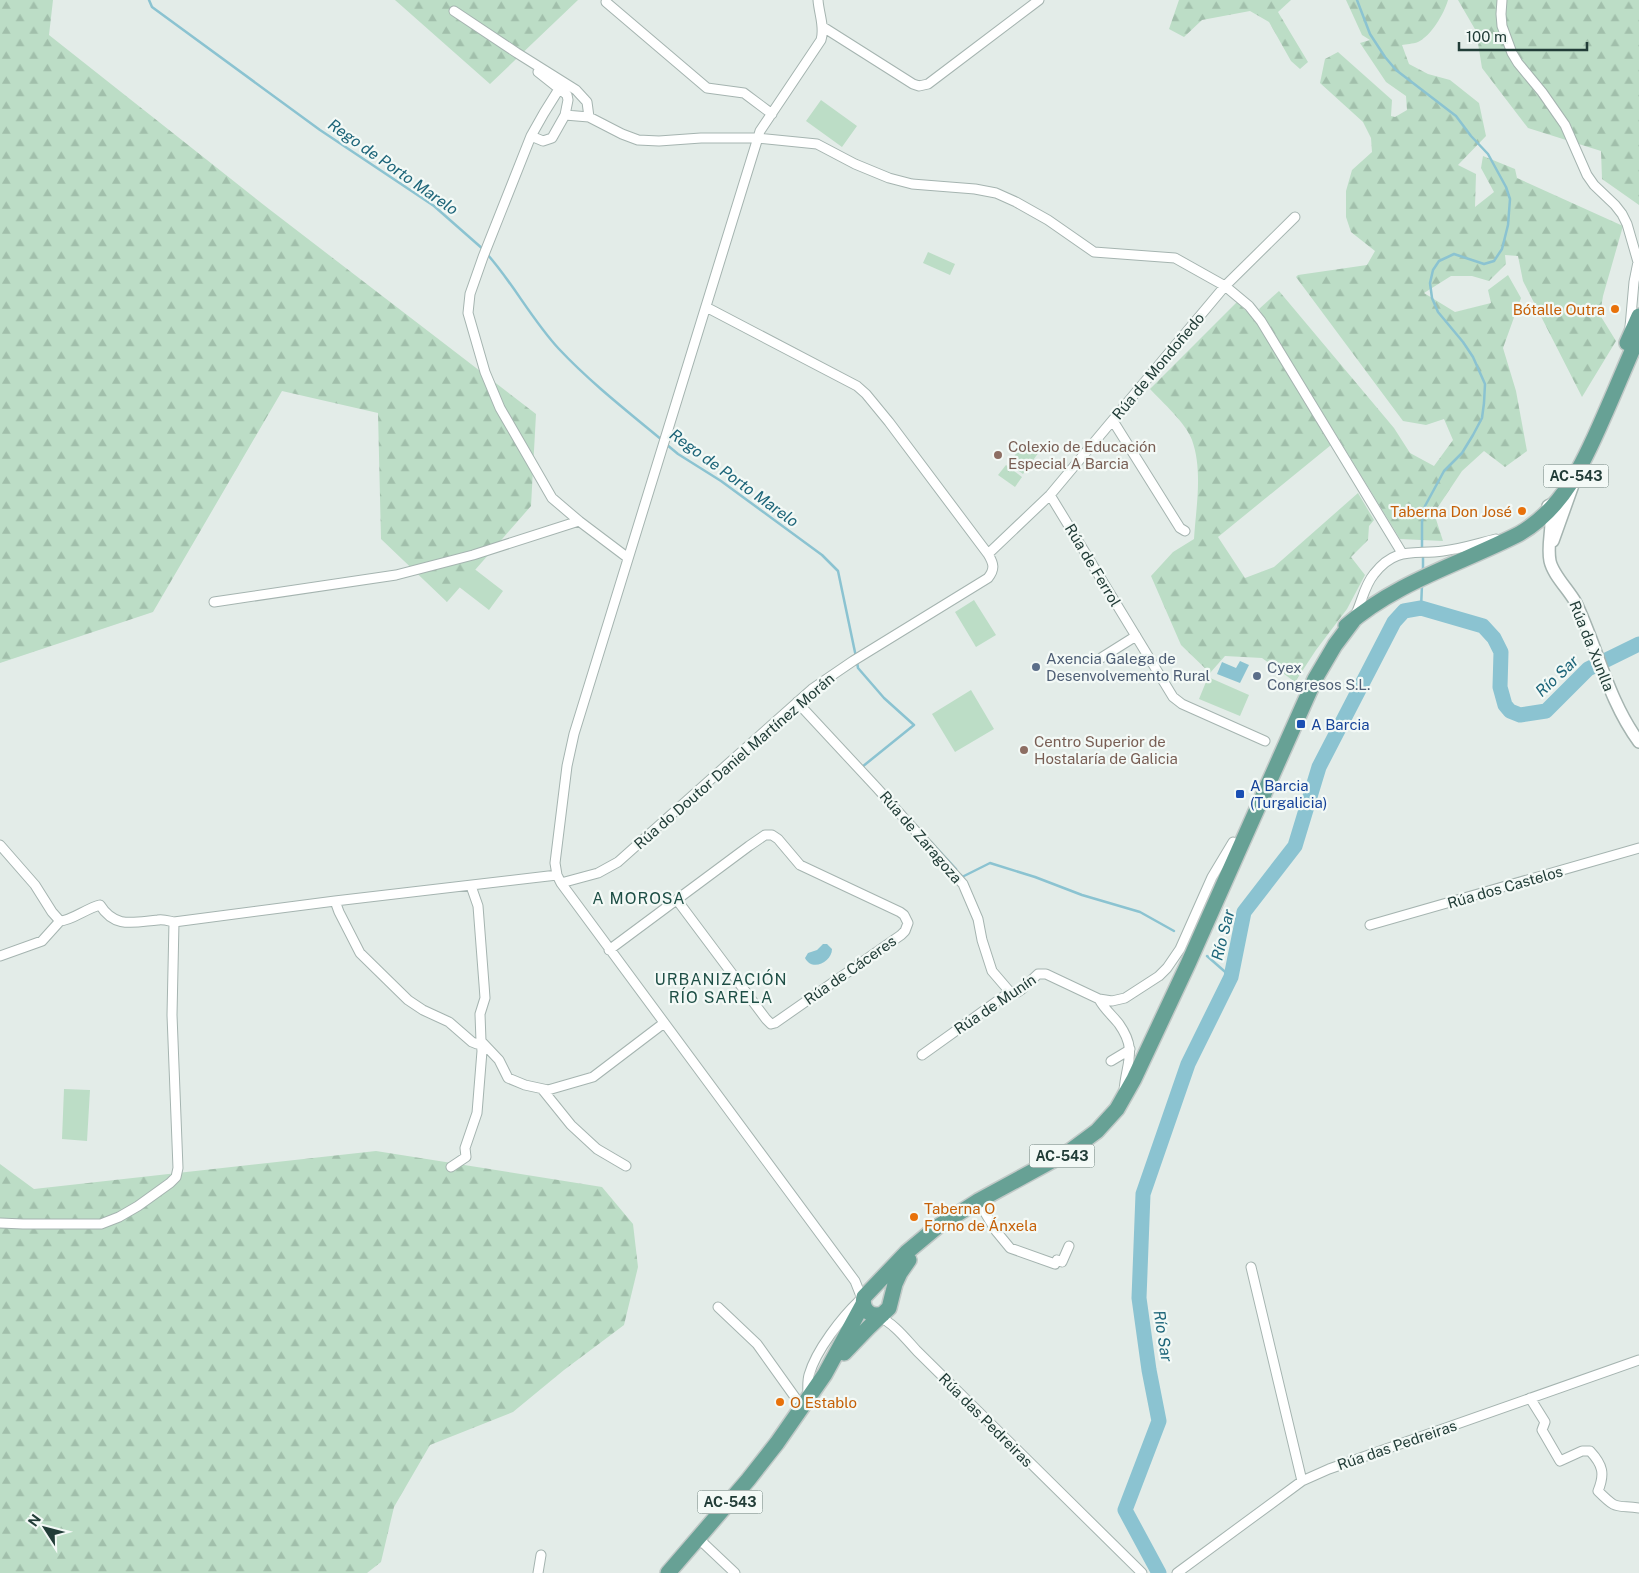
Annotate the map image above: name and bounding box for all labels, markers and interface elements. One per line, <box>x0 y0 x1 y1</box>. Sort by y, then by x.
scale bar <box>1459 20 1586 52</box>
text: 100 m <box>1466 28 1507 45</box>
water label: Rego de Porto Marelo <box>324 115 462 219</box>
place label: Bótalle Outra <box>1513 301 1605 318</box>
marker: Bótalle Outra <box>1609 303 1621 315</box>
street label: Rúa de Mondoñedo <box>1108 309 1208 423</box>
water label: Rego de Porto Marelo <box>666 425 802 531</box>
place label: Colexio de Educación Especial A Barcia <box>1008 438 1156 472</box>
marker: Colexio de Educación Especial A Barcia <box>992 449 1004 461</box>
road number: AC-543 <box>1544 464 1608 488</box>
place label: Taberna Don José <box>1390 503 1512 520</box>
marker: Taberna Don José <box>1516 505 1528 517</box>
street label: Rúa de Ferrol <box>1062 521 1124 609</box>
street label: Rúa da Xunlla <box>1566 598 1618 694</box>
place label: Axencia Galega de Desenvolvemento Rural <box>1046 650 1210 684</box>
water label: Río Sar <box>1532 651 1583 701</box>
place label: Cyex Congresos S.L. <box>1267 659 1370 693</box>
marker: Axencia Galega de Desenvolvemento Rural <box>1030 661 1042 673</box>
street label: Rúa do Doutor Daniel Martínez Morán <box>631 670 837 852</box>
marker: Cyex Congresos S.L. <box>1251 670 1263 682</box>
place label: A Barcia <box>1311 716 1369 733</box>
marker: A Barcia <box>1295 718 1307 730</box>
place label: Centro Superior de Hostalaría de Galicia <box>1034 733 1178 767</box>
marker: Centro Superior de Hostalaría de Galicia <box>1018 744 1030 756</box>
place label: A Barcia (Turgalicia) <box>1250 777 1327 811</box>
street label: Rúa de Zaragoza <box>876 788 966 886</box>
marker: A Barcia (Turgalicia) <box>1234 788 1246 800</box>
street label: Rúa dos Castelos <box>1445 862 1565 912</box>
district label: A MOROSA <box>592 889 686 908</box>
water label: Río Sar <box>1208 907 1239 962</box>
street label: Rúa de Cáceres <box>801 932 899 1008</box>
district label: URBANIZACIÓN RÍO SARELA <box>654 969 788 1007</box>
street label: Rúa de Munín <box>951 971 1039 1037</box>
road number: AC-543 <box>1030 1144 1094 1168</box>
place label: Taberna O Forno de Ánxela <box>924 1200 1037 1234</box>
marker: Taberna O Forno de Ánxela <box>908 1211 920 1223</box>
water label: Río Sar <box>1150 1309 1177 1364</box>
street label: Rúa das Pedreiras <box>936 1370 1036 1470</box>
place label: O Establo <box>790 1394 857 1411</box>
marker: O Establo <box>774 1396 786 1408</box>
street label: Rúa das Pedreiras <box>1335 1417 1459 1473</box>
road number: AC-543 <box>698 1490 762 1514</box>
north arrow <box>20 1503 70 1553</box>
text: N <box>25 1511 44 1529</box>

